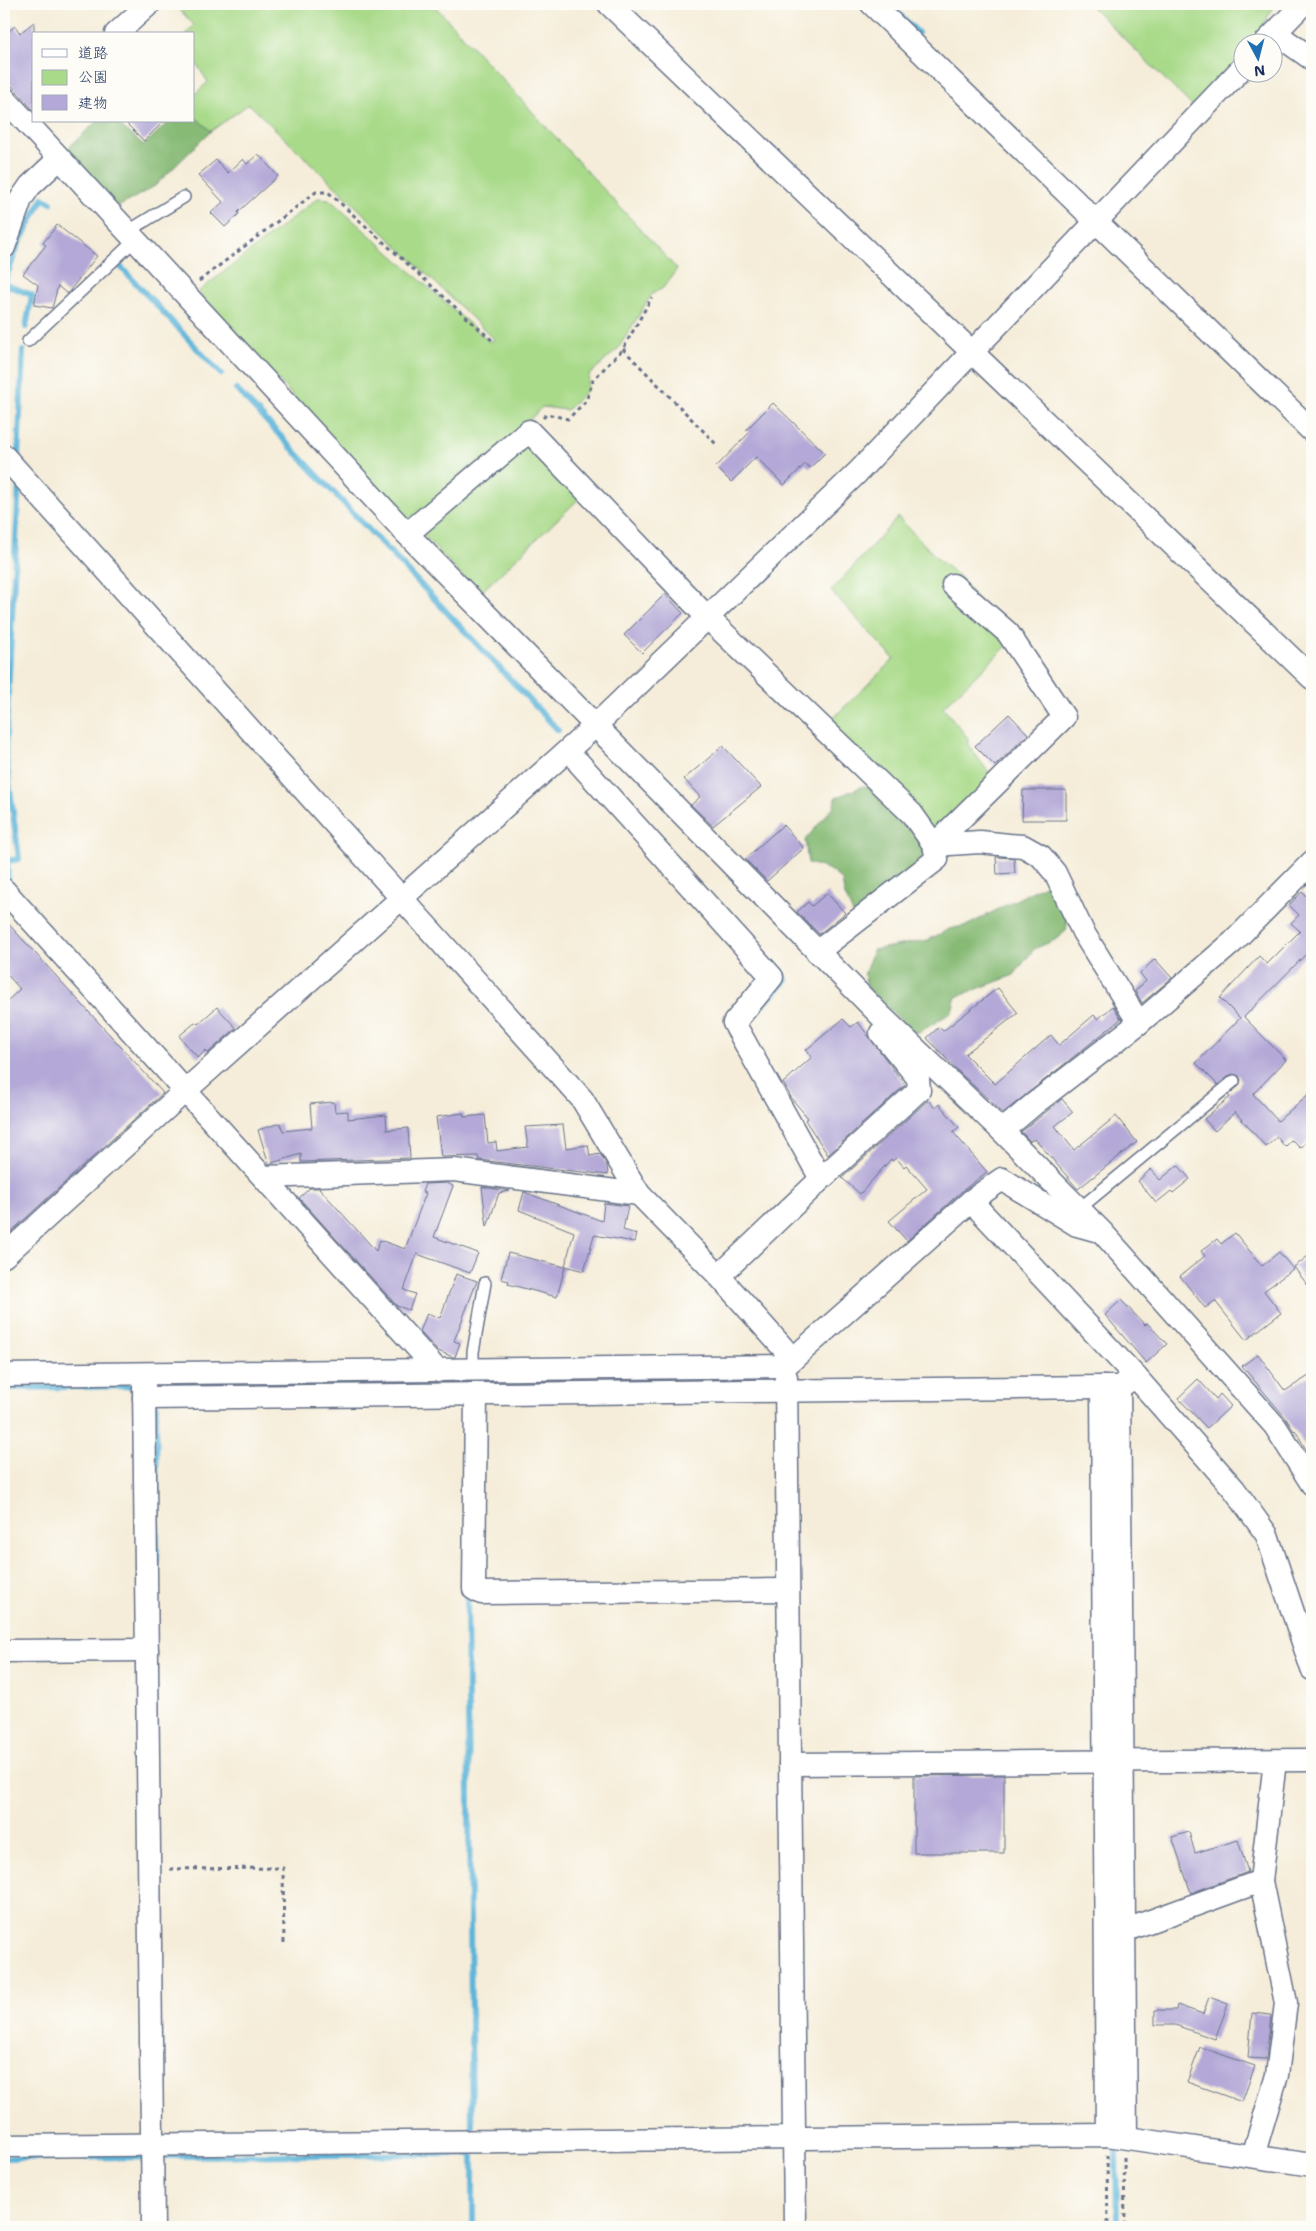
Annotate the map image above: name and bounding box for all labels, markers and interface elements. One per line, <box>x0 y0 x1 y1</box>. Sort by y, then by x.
legend <box>32 32 195 122</box>
north arrow <box>1234 32 1284 82</box>
text: 道路 <box>78 43 108 63</box>
text: N <box>1253 61 1266 81</box>
text: 公園 <box>78 67 108 87</box>
text: 建物 <box>78 93 108 113</box>

